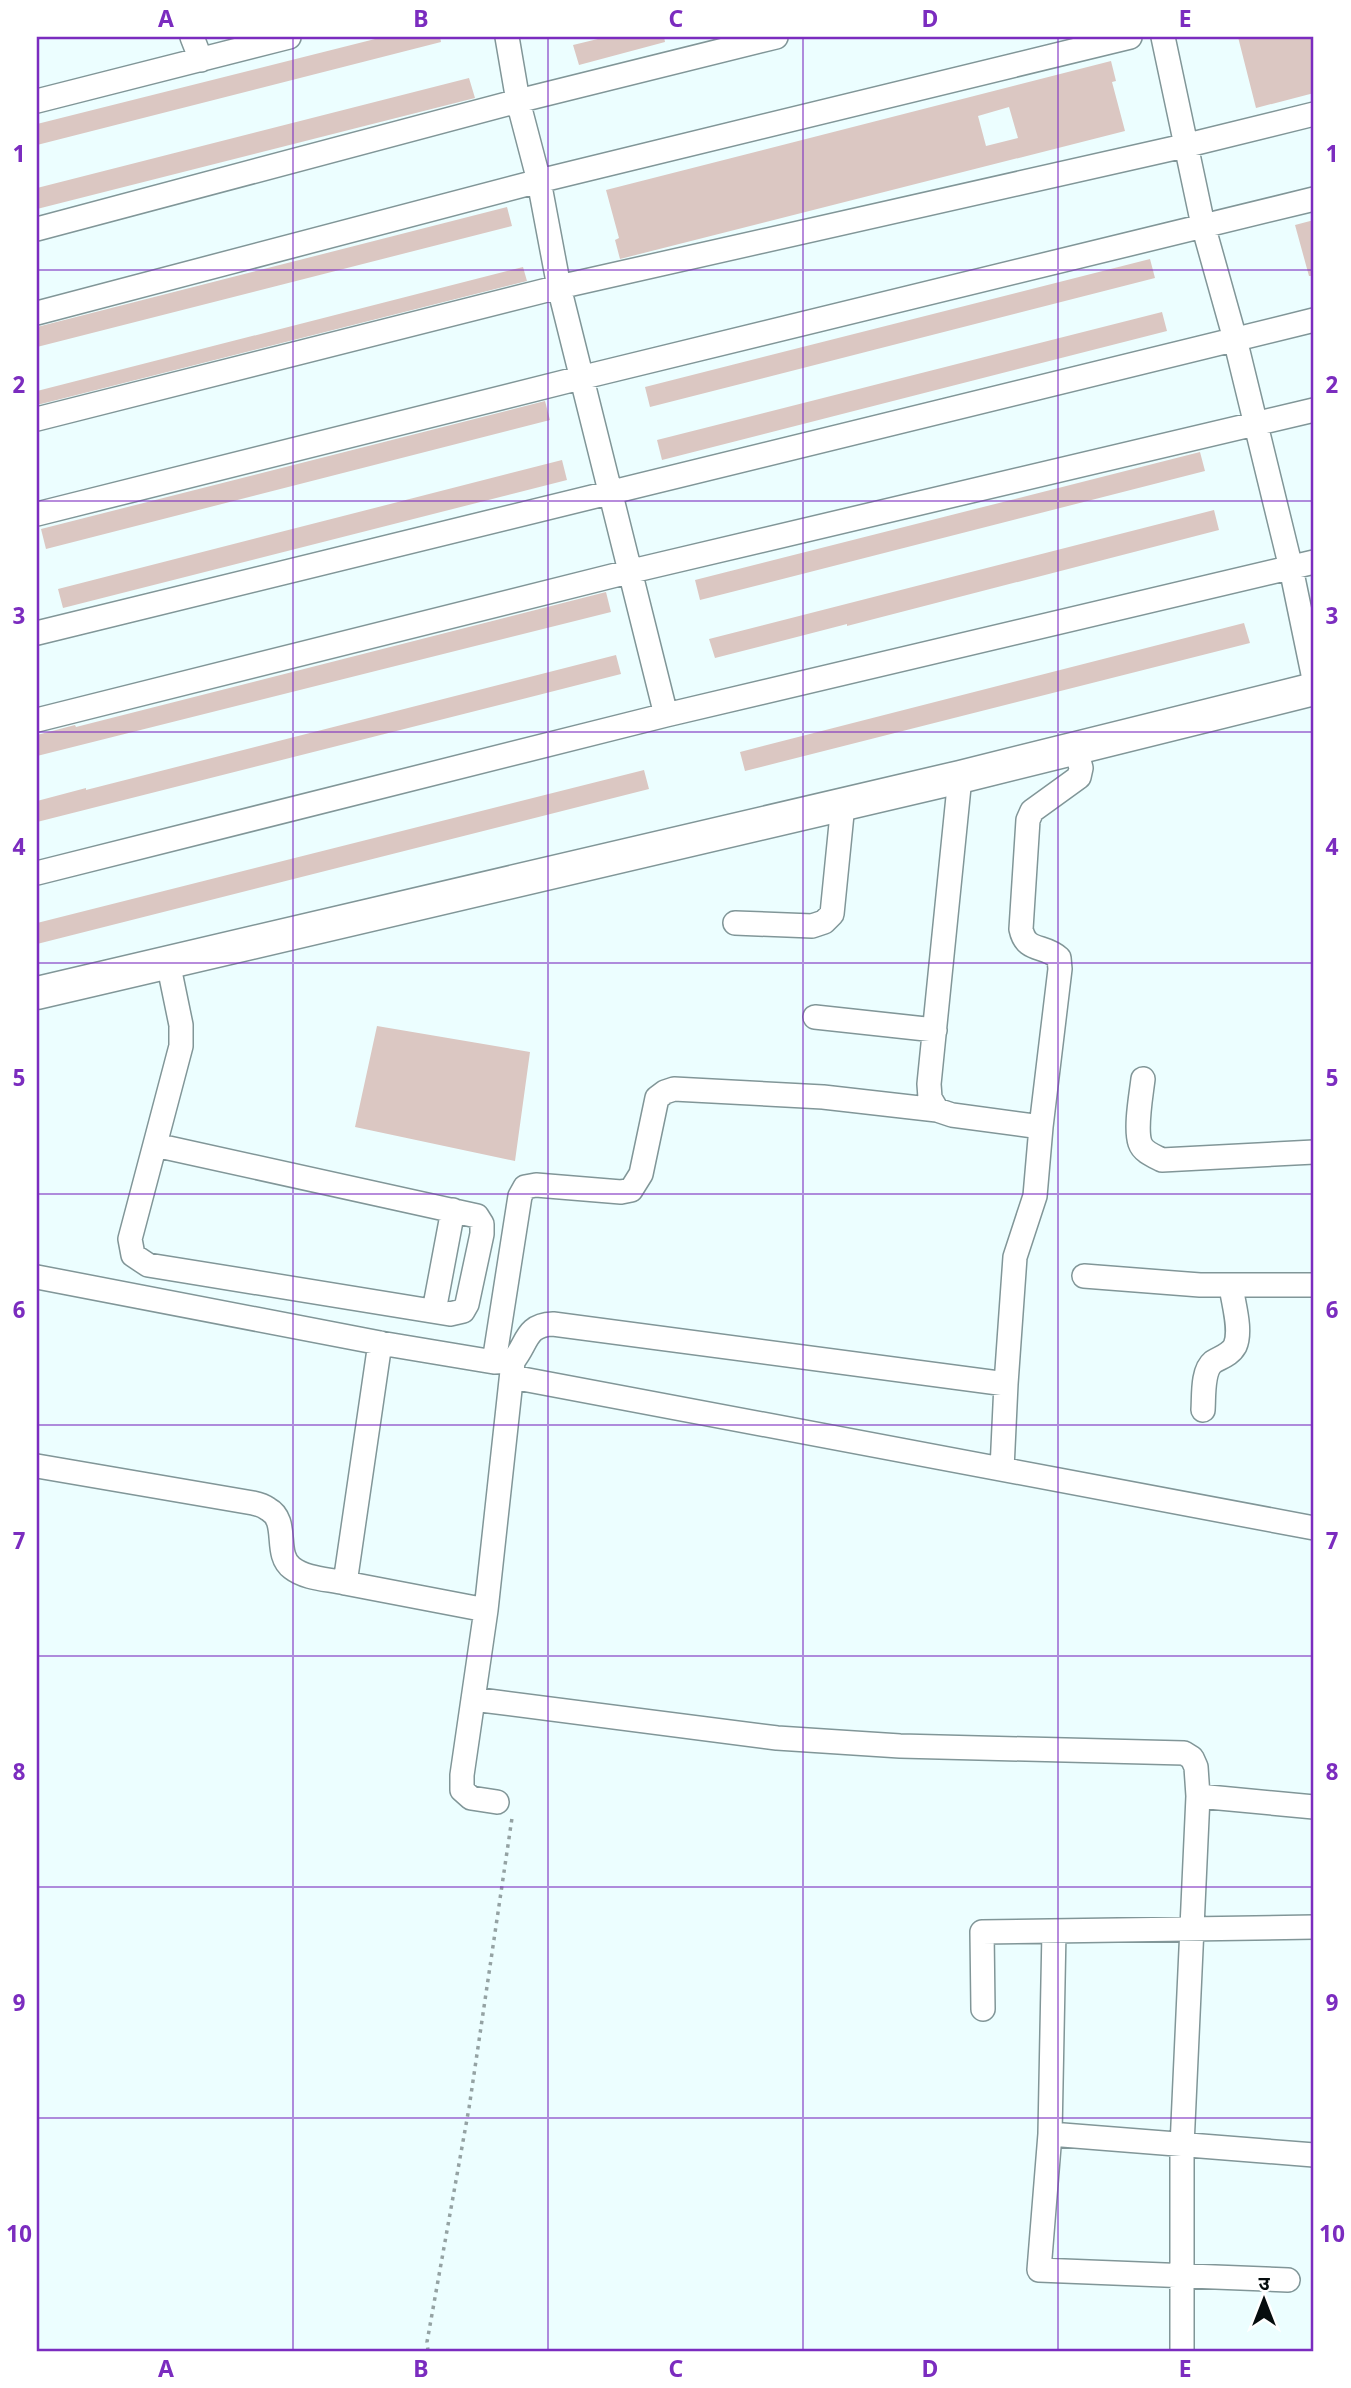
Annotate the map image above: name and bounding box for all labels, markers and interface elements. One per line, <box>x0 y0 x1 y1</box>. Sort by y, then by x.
text: A <box>158 6 174 36</box>
text: B <box>413 6 429 36</box>
text: C <box>669 6 684 36</box>
text: D <box>922 6 938 36</box>
text: E <box>1179 6 1191 36</box>
text: 1 <box>12 141 26 171</box>
text: 1 <box>1325 141 1339 171</box>
text: 2 <box>12 372 26 402</box>
text: 2 <box>1325 372 1339 402</box>
text: 3 <box>12 603 26 633</box>
text: 3 <box>1325 603 1339 633</box>
text: 4 <box>12 834 26 864</box>
text: 4 <box>1325 834 1339 864</box>
text: 5 <box>12 1065 26 1095</box>
text: 5 <box>1325 1065 1339 1095</box>
text: 6 <box>12 1297 26 1327</box>
text: 6 <box>1325 1297 1339 1327</box>
text: 7 <box>12 1528 26 1558</box>
text: 7 <box>1325 1528 1339 1558</box>
text: 8 <box>12 1759 26 1789</box>
text: 8 <box>1325 1759 1339 1789</box>
text: 9 <box>12 1990 26 2020</box>
text: 9 <box>1325 1990 1339 2020</box>
text: 10 <box>6 2221 32 2251</box>
text: 10 <box>1319 2221 1345 2251</box>
north arrow <box>1228 2266 1298 2336</box>
text: उ <box>1258 2273 1270 2298</box>
text: A <box>158 2356 174 2386</box>
text: B <box>413 2356 429 2386</box>
text: C <box>669 2356 684 2386</box>
text: D <box>922 2356 938 2386</box>
text: E <box>1179 2356 1191 2386</box>

